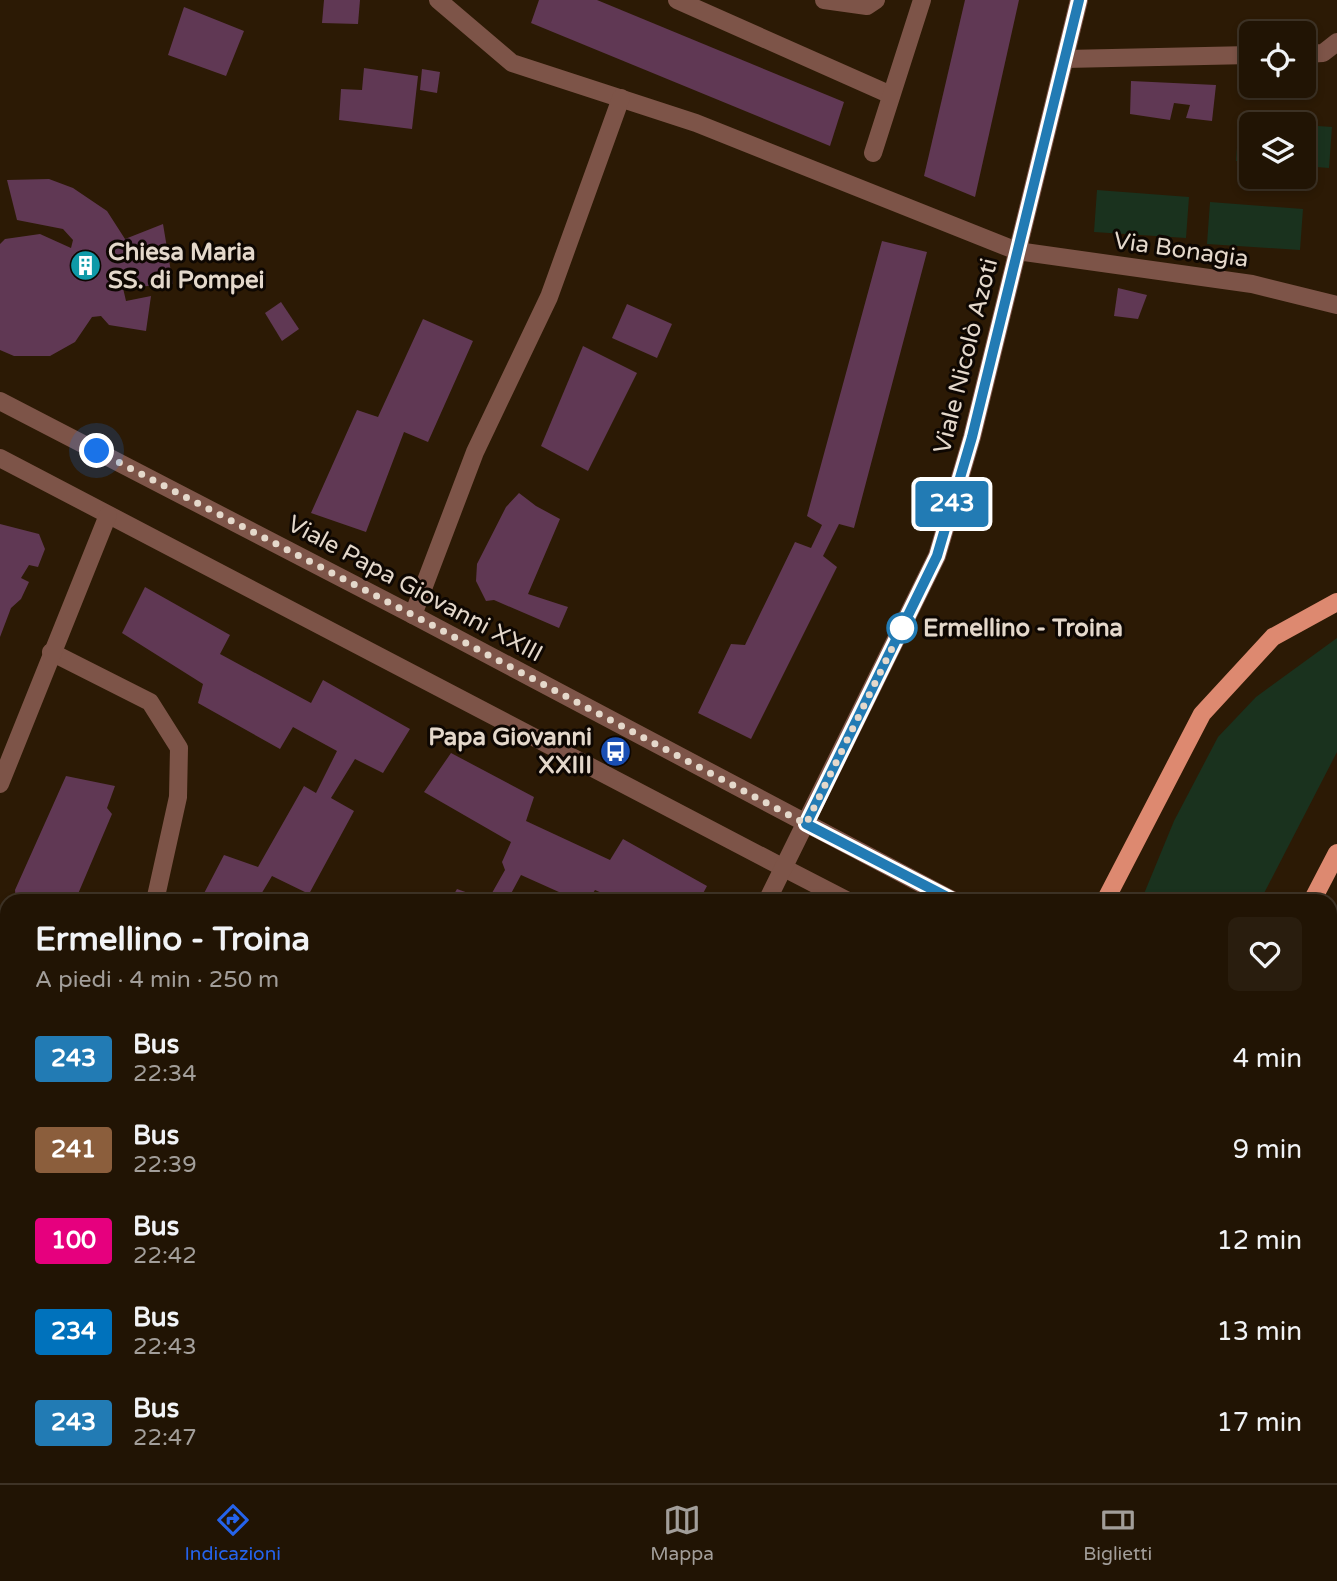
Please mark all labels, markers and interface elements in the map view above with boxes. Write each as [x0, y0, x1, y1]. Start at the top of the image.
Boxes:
map controls [1239, 21, 1316, 189]
button: locate [1239, 21, 1316, 98]
button: layers [1239, 112, 1316, 189]
street label: Via Bonagia [1112, 226, 1250, 274]
place label: Chiesa Maria SS. di Pompei [108, 238, 265, 295]
building icon: Chiesa Maria SS. di Pompei [68, 249, 102, 283]
street label: Viale Nicolò Azoti [928, 255, 1004, 457]
your location [79, 433, 114, 468]
line badge: 243 [912, 481, 992, 527]
text: 243 [929, 489, 975, 518]
street label: Viale Papa Giovanni XXIII [282, 509, 548, 669]
marker: Ermellino - Troina [887, 613, 917, 643]
place label: Ermellino - Troina [923, 614, 1123, 643]
place label: Papa Giovanni XXIII [428, 723, 592, 780]
bus stop icon: Papa Giovanni XXIII [598, 734, 632, 768]
button: heart [1228, 917, 1302, 991]
text: Ermellino - Troina [35, 920, 310, 959]
text: A piedi · 4 min · 250 m [35, 966, 279, 994]
text: Bus [133, 1029, 179, 1060]
text: 4 min [1233, 1043, 1302, 1074]
text: 243 [51, 1044, 96, 1073]
text: 22:34 [133, 1060, 197, 1088]
text: Bus [133, 1120, 179, 1151]
text: 9 min [1233, 1134, 1302, 1165]
text: 241 [51, 1135, 96, 1164]
text: 22:39 [133, 1151, 197, 1179]
text: Bus [133, 1211, 179, 1242]
text: 12 min [1216, 1225, 1302, 1256]
text: 100 [51, 1226, 96, 1255]
text: 22:42 [133, 1242, 197, 1270]
text: Bus [133, 1302, 179, 1333]
text: 13 min [1216, 1316, 1302, 1347]
text: 234 [51, 1317, 96, 1346]
text: 22:43 [133, 1333, 197, 1361]
text: Bus [133, 1393, 179, 1424]
text: 17 min [1216, 1407, 1302, 1438]
text: 243 [51, 1408, 96, 1437]
text: 22:47 [133, 1424, 197, 1452]
tab: Indicazioni [185, 1501, 281, 1565]
tab: Mappa [650, 1501, 714, 1565]
tab: Biglietti [1083, 1501, 1152, 1565]

